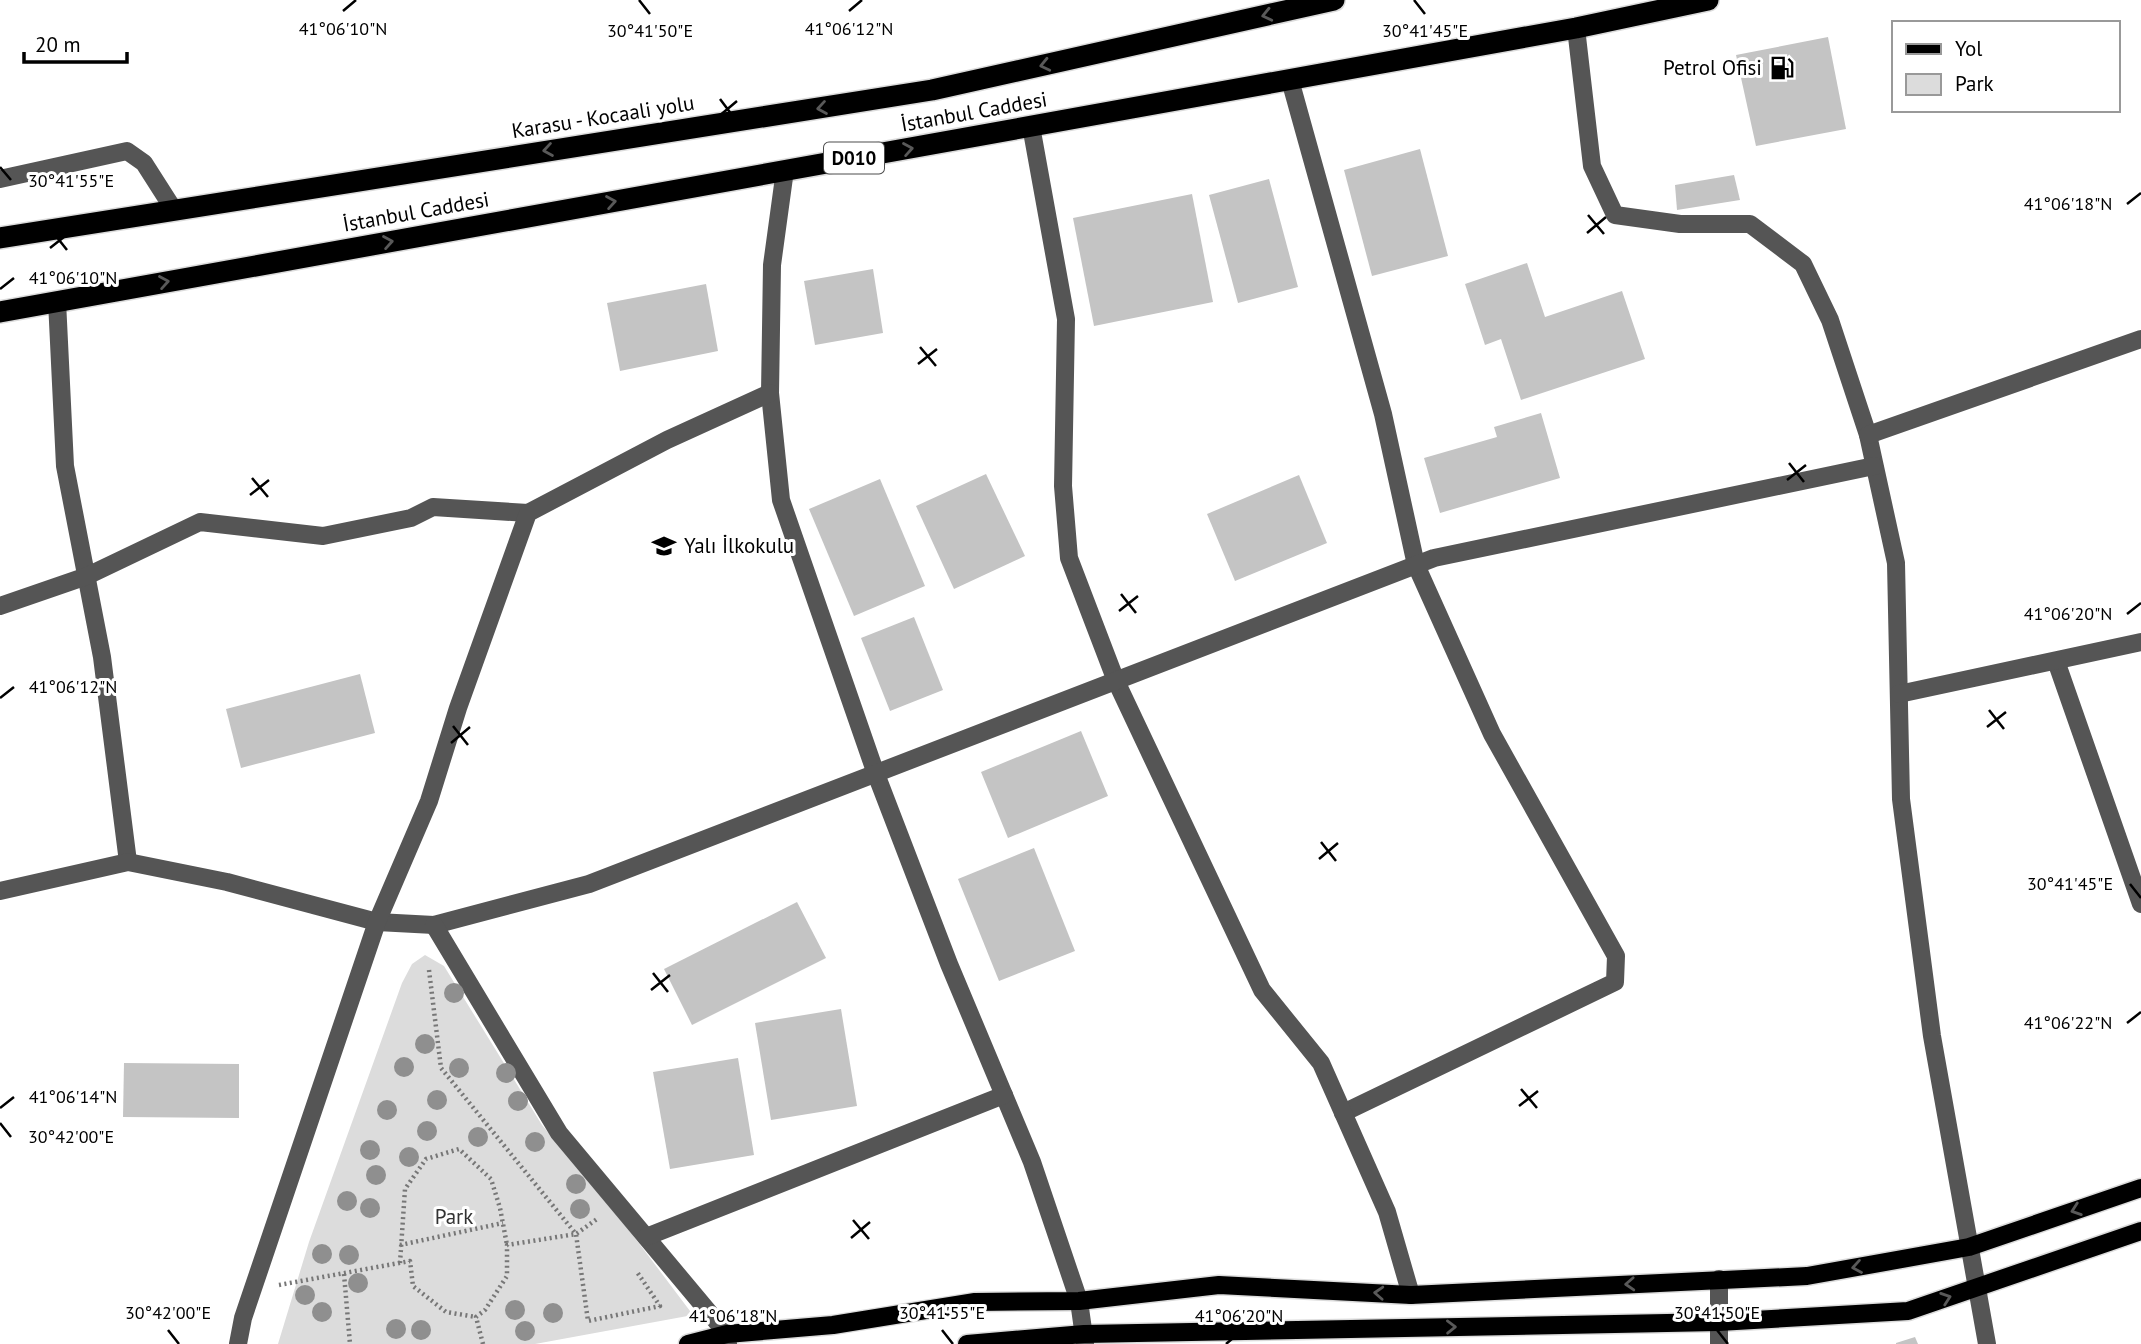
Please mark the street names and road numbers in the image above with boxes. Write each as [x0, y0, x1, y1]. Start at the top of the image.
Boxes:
street label: İstanbul Caddesi [899, 85, 1049, 138]
street label: Karasu - Kocaali yolu [510, 89, 696, 144]
road number: D010 [824, 142, 884, 174]
street label: İstanbul Caddesi [341, 185, 491, 238]

